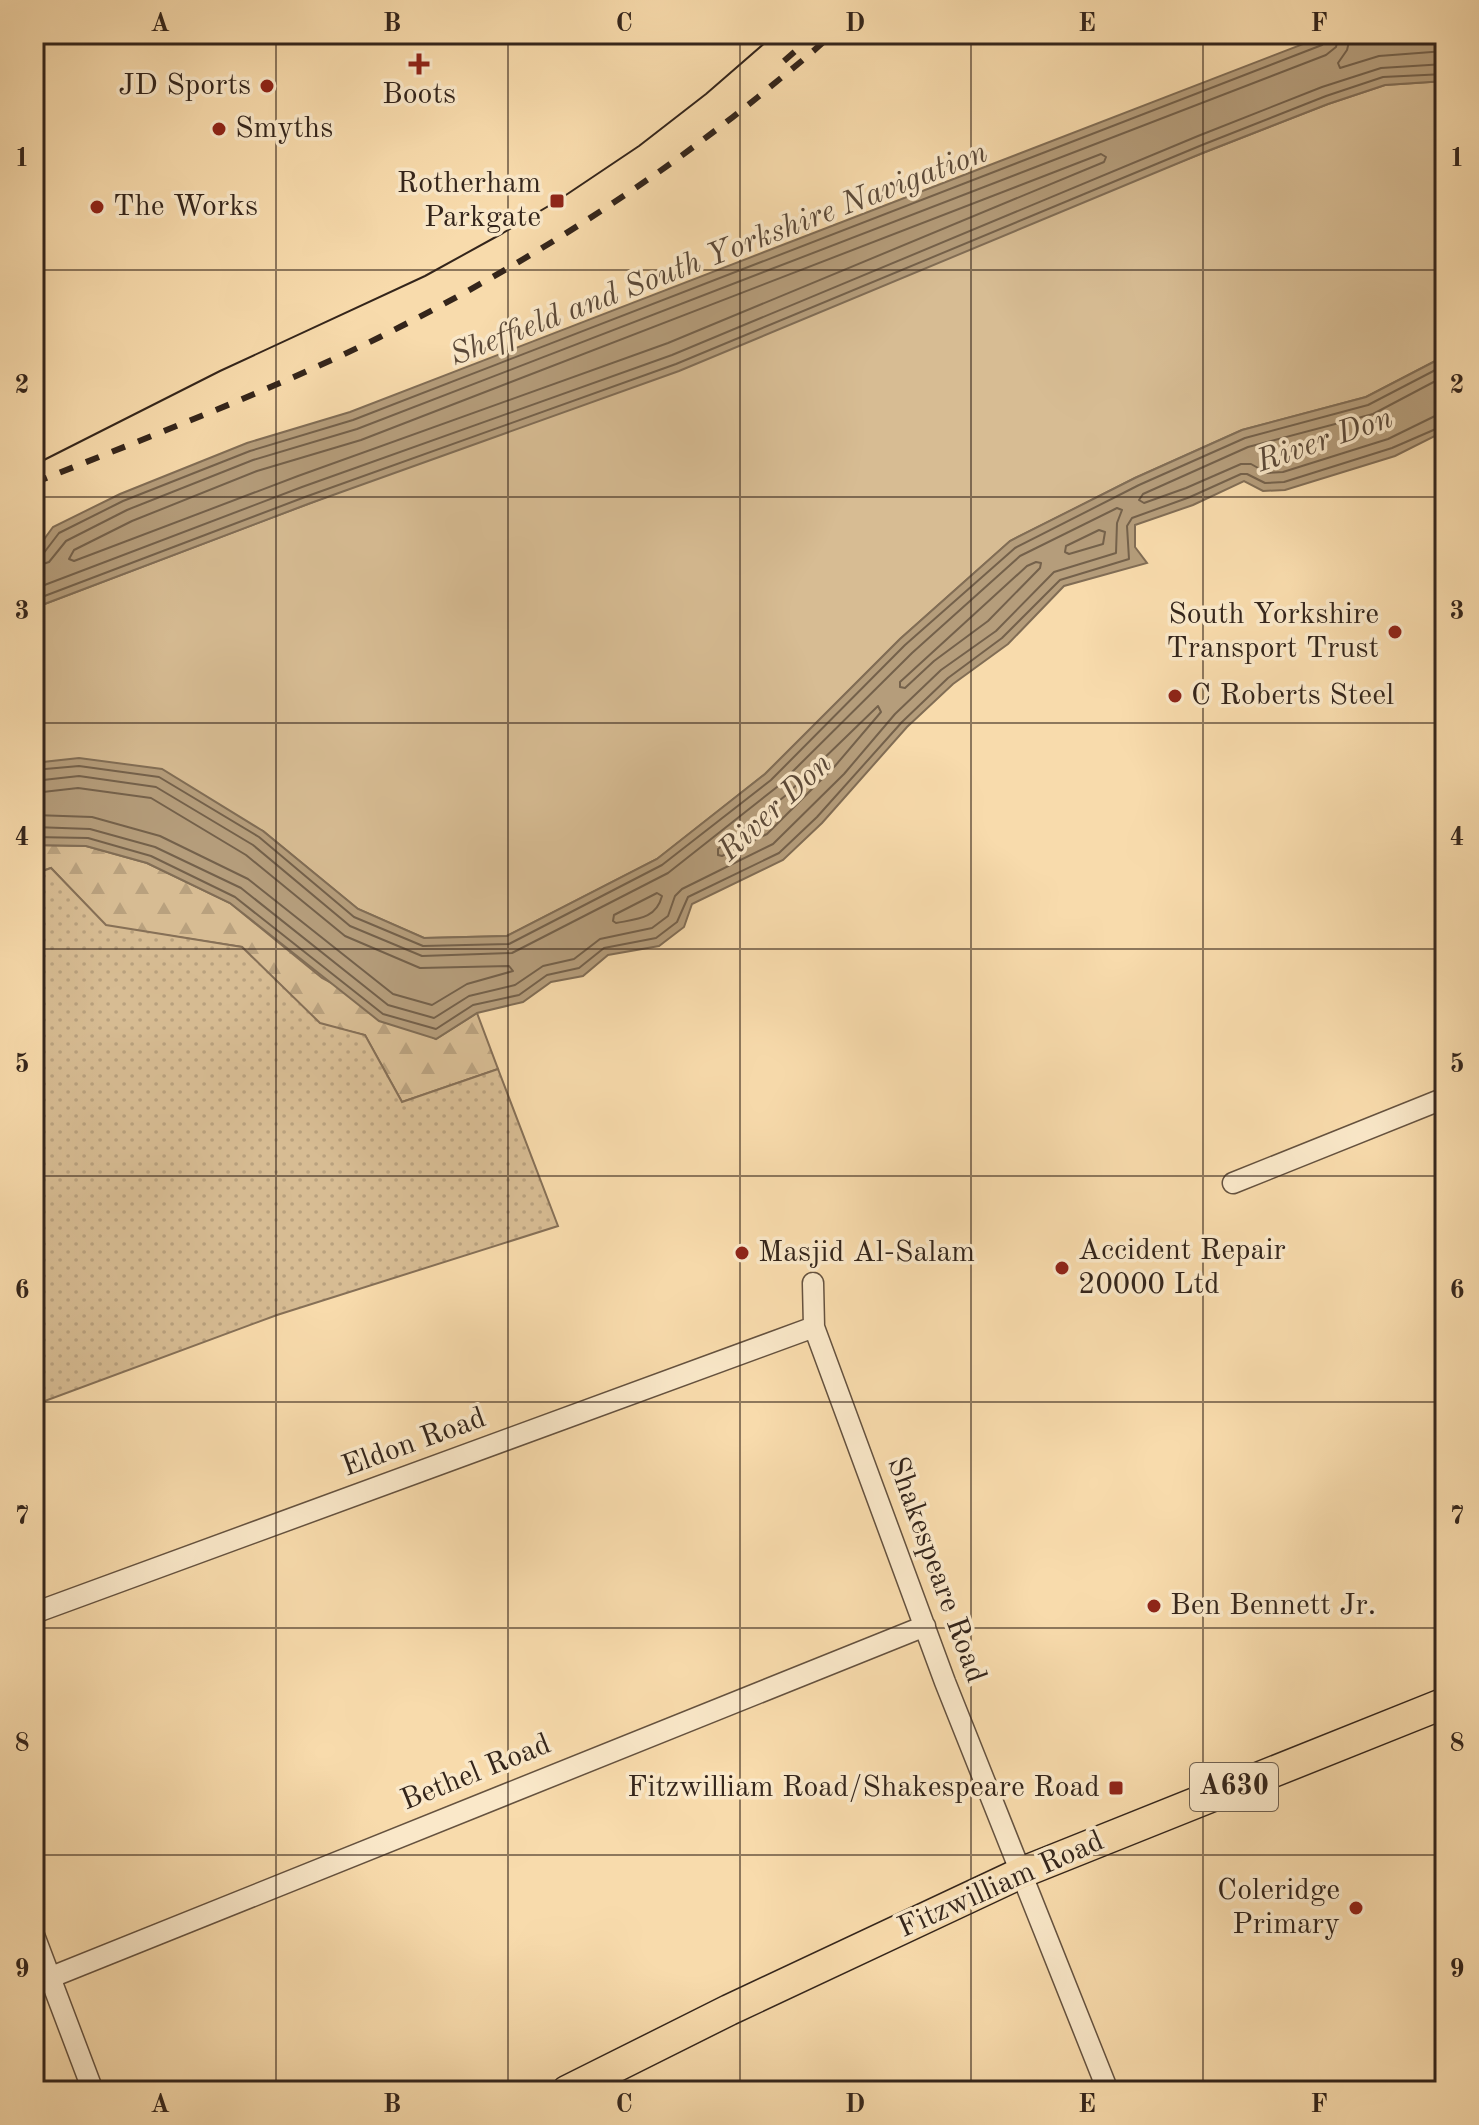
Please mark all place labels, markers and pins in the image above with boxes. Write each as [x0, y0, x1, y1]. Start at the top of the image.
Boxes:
marker: Boots [410, 55, 428, 73]
place label: JD Sports [118, 71, 251, 101]
marker: JD Sports [258, 77, 276, 95]
place label: Boots [382, 80, 456, 110]
place label: Smyths [235, 114, 333, 144]
marker: Smyths [210, 120, 228, 138]
place label: Rotherham Parkgate [397, 169, 541, 233]
place label: The Works [113, 192, 258, 222]
marker: Rotherham Parkgate [548, 192, 566, 210]
marker: The Works [88, 198, 106, 216]
place label: South Yorkshire Transport Trust [1166, 600, 1379, 664]
marker: South Yorkshire Transport Trust [1386, 623, 1404, 641]
place label: C Roberts Steel [1191, 681, 1394, 711]
marker: C Roberts Steel [1166, 687, 1184, 705]
place label: Accident Repair 20000 Ltd [1078, 1236, 1286, 1300]
place label: Masjid Al-Salam [758, 1238, 975, 1268]
marker: Masjid Al-Salam [733, 1244, 751, 1262]
marker: Accident Repair 20000 Ltd [1053, 1259, 1071, 1277]
place label: Ben Bennett Jr. [1170, 1591, 1376, 1621]
marker: Ben Bennett Jr. [1145, 1597, 1163, 1615]
place label: Fitzwilliam Road/Shakespeare Road [627, 1773, 1100, 1803]
marker: Fitzwilliam Road/Shakespeare Road [1107, 1779, 1125, 1797]
place label: Coleridge Primary [1217, 1876, 1340, 1940]
marker: Coleridge Primary [1347, 1899, 1365, 1917]

